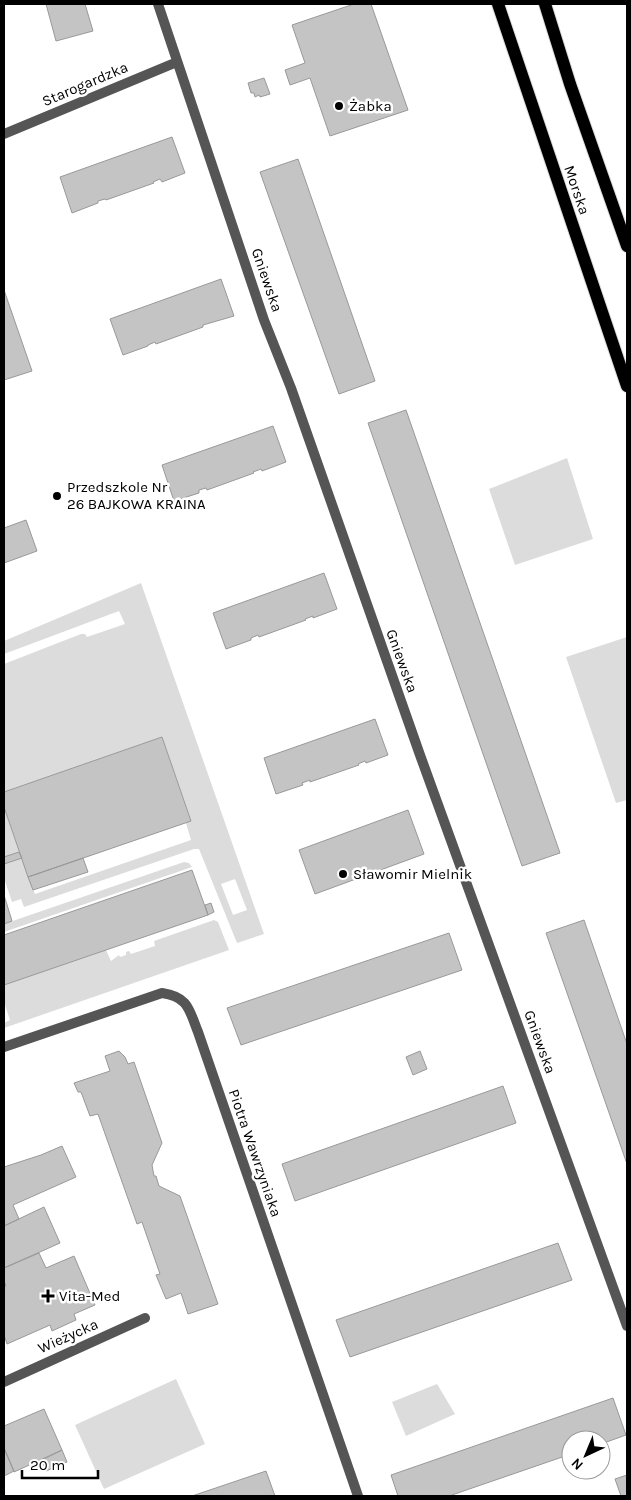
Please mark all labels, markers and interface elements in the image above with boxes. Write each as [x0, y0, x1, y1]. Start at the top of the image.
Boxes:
street label: Starogardzka [39, 58, 131, 110]
place label: Żabka [349, 97, 392, 115]
marker: Żabka [333, 100, 345, 112]
street label: Morska [560, 163, 594, 217]
street label: Gniewska [248, 246, 286, 314]
place label: Przedszkole Nr 26 BAJKOWA KRAINA [67, 478, 206, 513]
marker: Przedszkole Nr 26 BAJKOWA KRAINA [51, 490, 63, 502]
street label: Gniewska [382, 627, 422, 695]
place label: Sławomir Mielnik [353, 865, 472, 883]
marker: Sławomir Mielnik [337, 868, 349, 880]
street label: Gniewska [520, 1008, 560, 1076]
street label: Piotra Wawrzyniaka [225, 1087, 285, 1219]
place label: Vita-Med [59, 1287, 120, 1305]
marker: Vita-Med [41, 1289, 55, 1303]
street label: Wieżycka [35, 1315, 101, 1357]
north arrow [561, 1430, 611, 1480]
scale bar [22, 1448, 99, 1480]
text: N [568, 1454, 587, 1474]
text: 20 m [30, 1456, 65, 1474]

